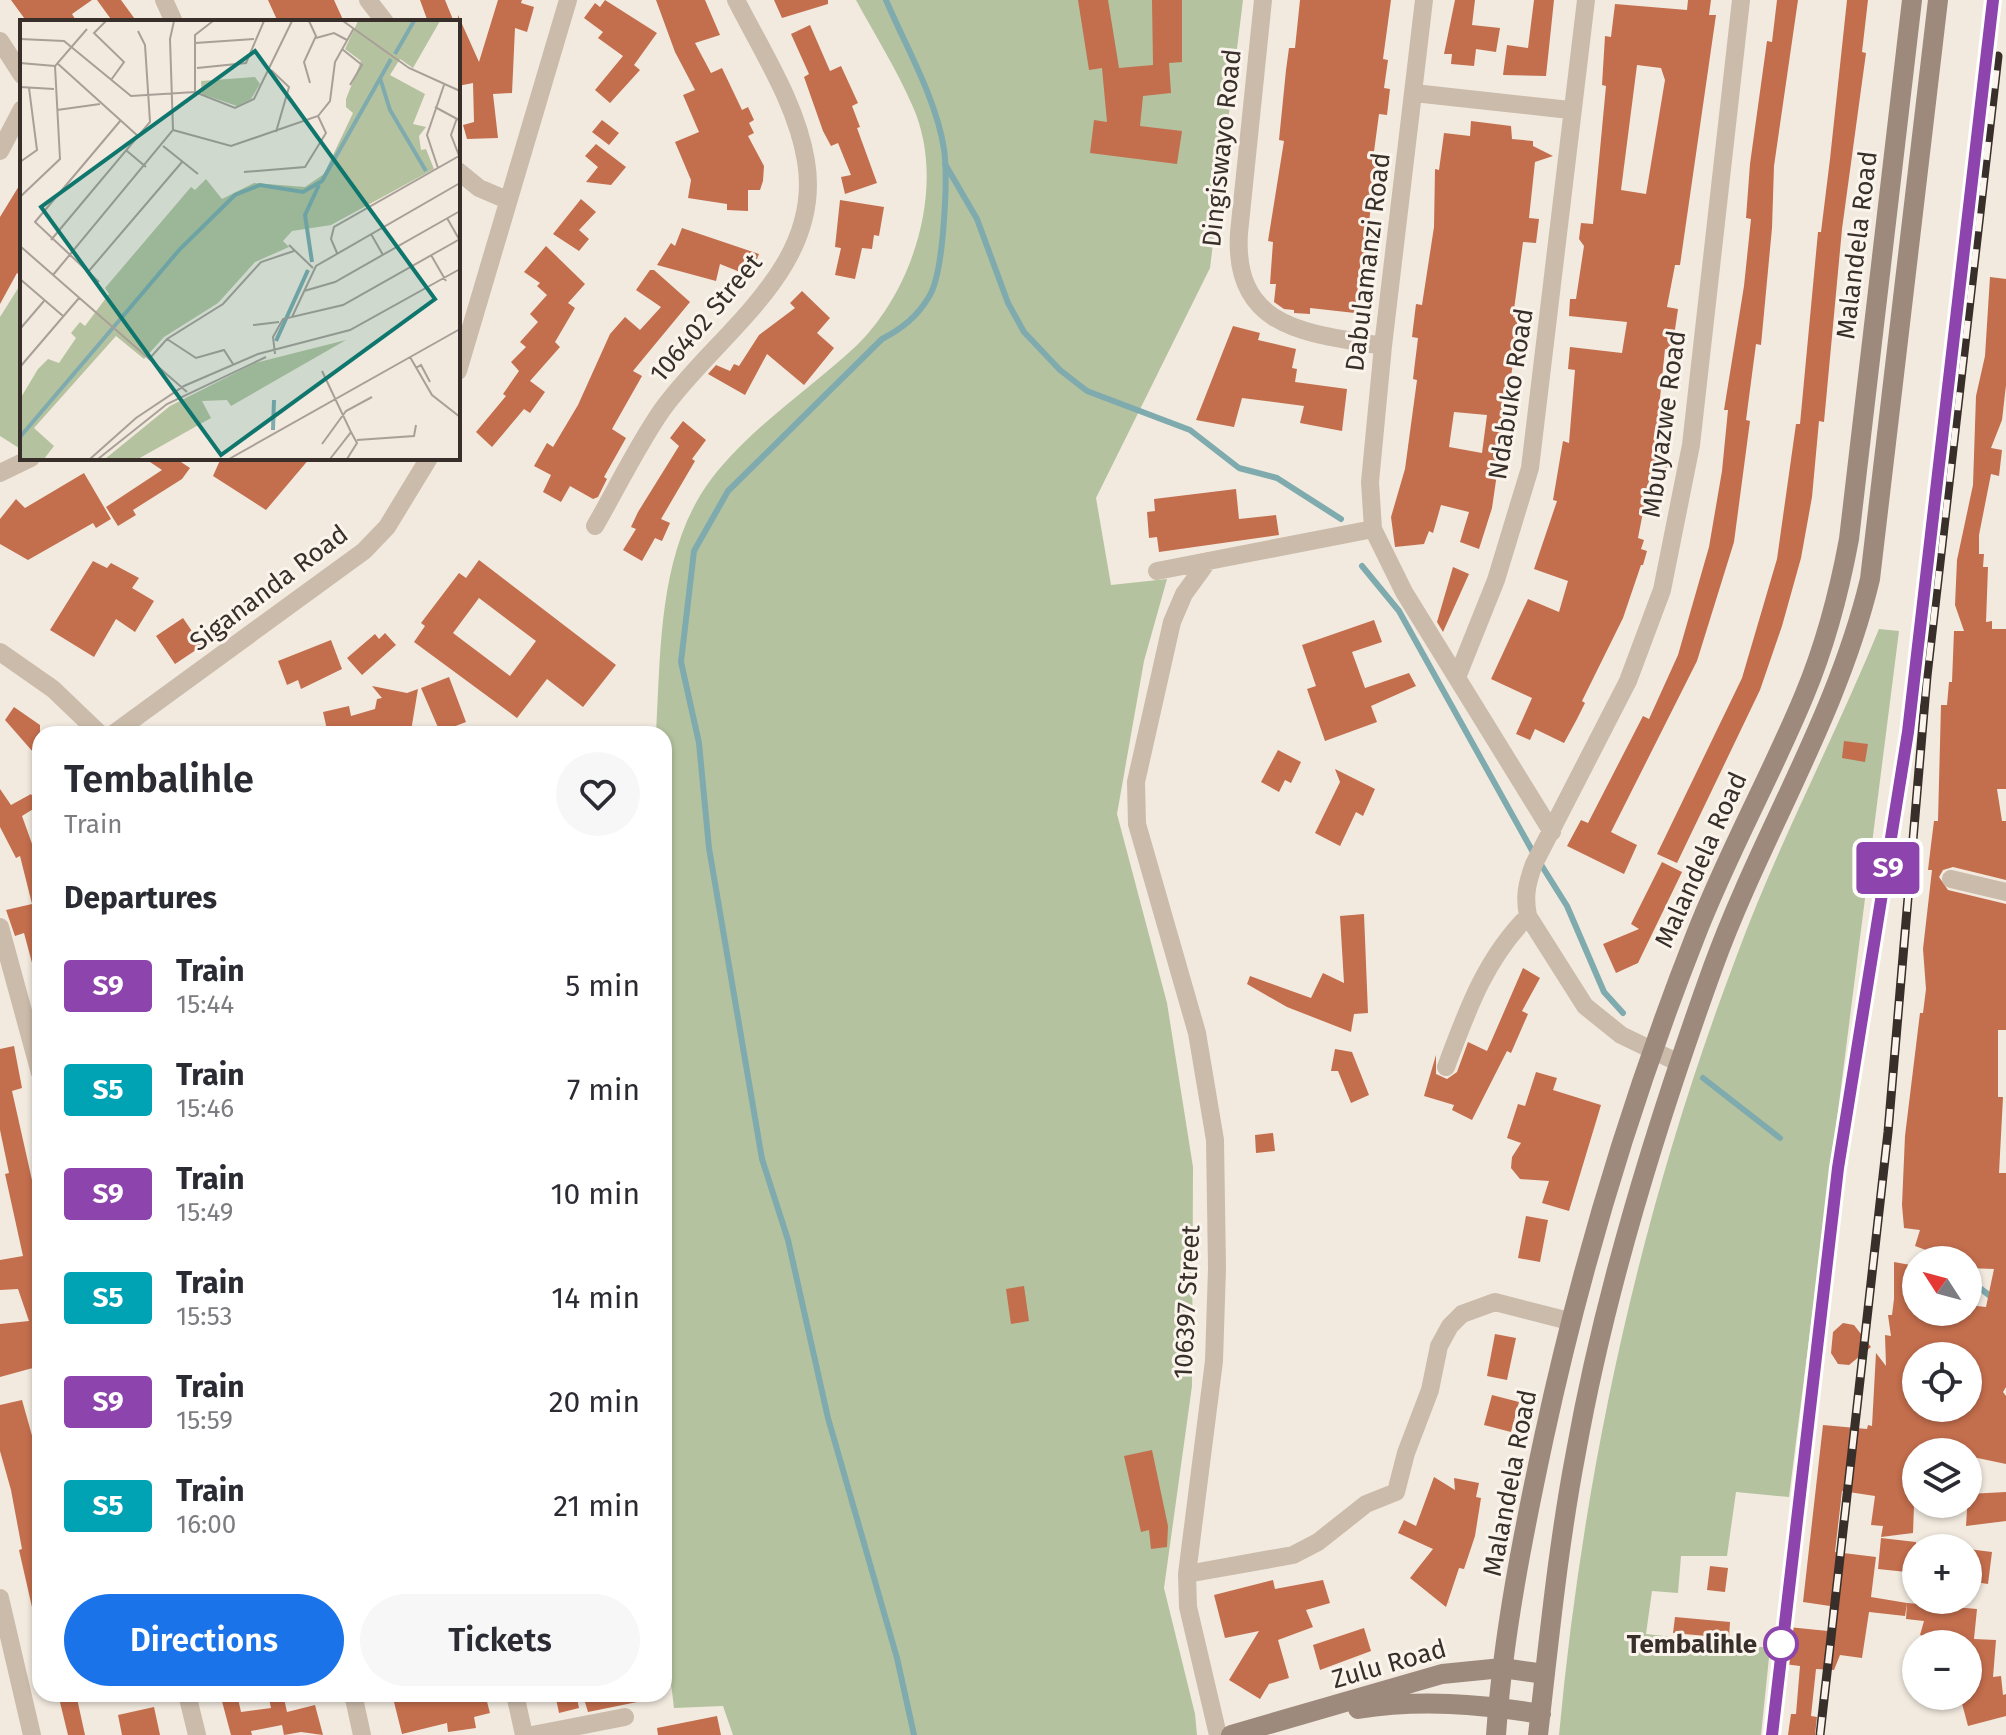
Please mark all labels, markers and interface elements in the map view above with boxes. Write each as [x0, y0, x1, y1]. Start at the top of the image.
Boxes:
inset map [20, 20, 460, 460]
street label: Dingiswayo Road [1196, 47, 1248, 249]
street label: Malandela Road [1830, 149, 1884, 341]
street label: Dabulamanzi Road [1339, 151, 1397, 373]
street label: 106402 Street [643, 247, 769, 388]
street label: Ndabuko Road [1482, 306, 1540, 482]
street label: Mbuyazwe Road [1636, 329, 1692, 519]
street label: Sigananda Road [184, 519, 354, 657]
button: heart [556, 752, 640, 836]
text: Tembalihle [64, 756, 254, 802]
street label: Malandela Road [1648, 767, 1754, 953]
text: Train [64, 809, 123, 840]
line badge: S9 [1852, 842, 1924, 894]
text: S9 [1872, 851, 1904, 884]
text: Departures [64, 880, 217, 916]
text: Train [176, 953, 245, 989]
text: 5 min [565, 968, 640, 1004]
text: S9 [92, 969, 124, 1002]
text: 15:44 [176, 989, 234, 1020]
text: Train [176, 1057, 245, 1093]
text: 7 min [567, 1072, 640, 1108]
text: S5 [92, 1073, 124, 1106]
text: 15:46 [176, 1093, 234, 1124]
text: Train [176, 1161, 245, 1197]
text: 10 min [551, 1176, 640, 1212]
text: S9 [92, 1177, 124, 1210]
text: 15:49 [176, 1197, 233, 1228]
street label: 106397 Street [1167, 1224, 1207, 1380]
north arrow [1902, 1246, 1982, 1326]
map controls [1902, 1246, 1982, 1710]
text: Train [176, 1265, 245, 1301]
text: 14 min [551, 1280, 640, 1316]
text: S5 [92, 1281, 124, 1314]
text: 15:53 [176, 1301, 232, 1332]
button: locate [1902, 1342, 1982, 1422]
text: Train [176, 1369, 245, 1405]
text: 20 min [549, 1384, 640, 1420]
text: S9 [92, 1385, 124, 1418]
street label: Malandela Road [1477, 1387, 1543, 1579]
text: 15:59 [176, 1405, 233, 1436]
button: layers [1902, 1438, 1982, 1518]
text: Train [176, 1473, 245, 1509]
text: 21 min [553, 1488, 640, 1524]
text: S5 [92, 1489, 124, 1522]
text: 16:00 [176, 1509, 236, 1540]
button: + [1902, 1534, 1982, 1614]
button: Directions [64, 1594, 344, 1686]
button: Tickets [360, 1594, 640, 1686]
marker: Tembalihle [1764, 1627, 1798, 1661]
place label: Tembalihle [1627, 1629, 1757, 1660]
button: − [1902, 1630, 1982, 1710]
street label: Zulu Road [1328, 1633, 1450, 1695]

